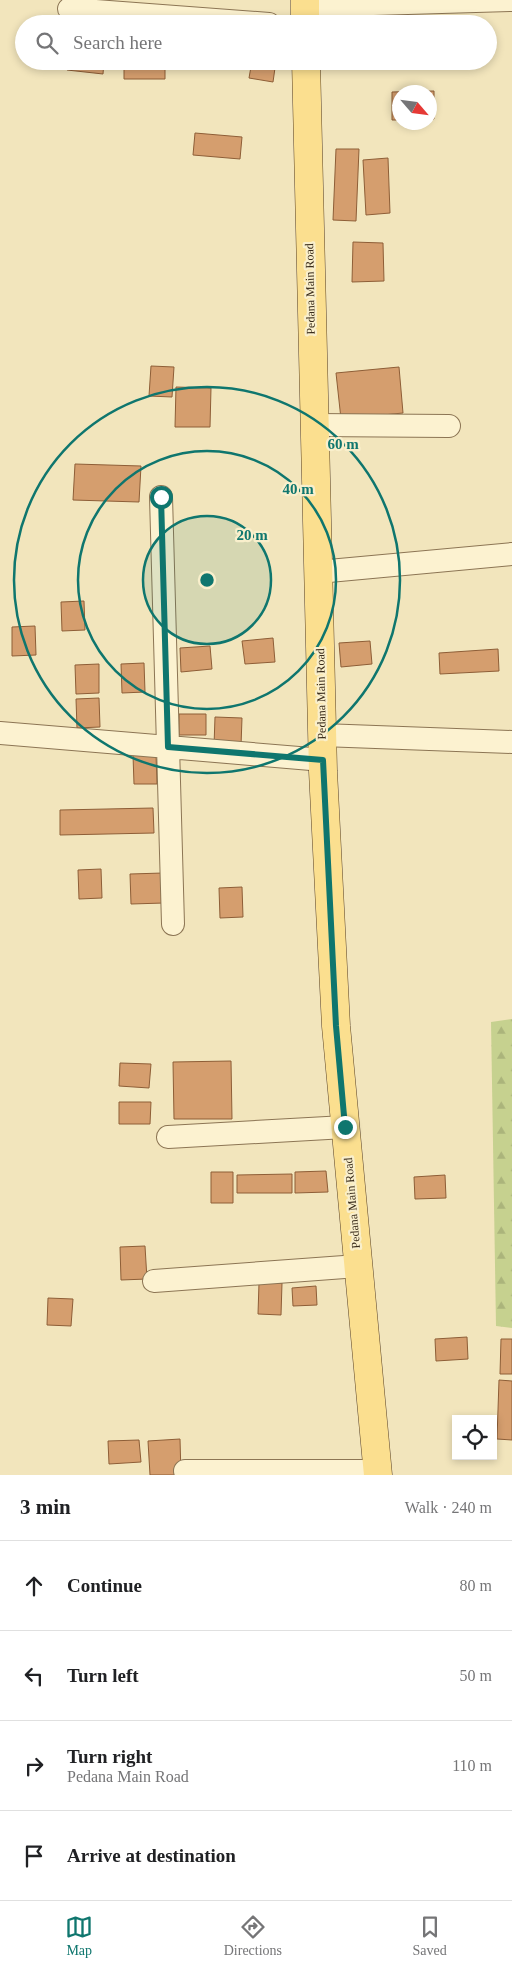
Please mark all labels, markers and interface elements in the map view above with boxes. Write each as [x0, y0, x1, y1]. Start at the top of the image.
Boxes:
search box [15, 15, 497, 70]
icon: search [33, 29, 61, 57]
text: Search here [73, 32, 162, 53]
north arrow [392, 85, 437, 130]
street label: Pedana Main Road [302, 243, 318, 335]
text: 60 m [327, 436, 359, 452]
text: 40 m [282, 481, 314, 497]
route start [150, 486, 173, 509]
text: 20 m [236, 527, 268, 543]
centre of rings [198, 571, 216, 589]
street label: Pedana Main Road [313, 648, 329, 740]
route end [334, 1116, 357, 1139]
street label: Pedana Main Road [341, 1157, 363, 1249]
map controls [452, 1415, 497, 1460]
button: locate [452, 1415, 497, 1460]
text: 3 min [20, 1495, 71, 1519]
text: Walk · 240 m [405, 1499, 492, 1516]
icon: ahead [20, 1572, 48, 1600]
text: Continue [67, 1575, 142, 1596]
text: 80 m [460, 1577, 492, 1594]
icon: left [20, 1662, 48, 1690]
text: Turn left [67, 1665, 139, 1686]
text: 50 m [460, 1667, 492, 1684]
text: Turn right [67, 1746, 152, 1767]
icon: right [20, 1752, 48, 1780]
text: 110 m [452, 1757, 492, 1774]
text: Pedana Main Road [67, 1768, 189, 1785]
icon: arrive [20, 1842, 48, 1870]
text: Arrive at destination [67, 1845, 236, 1866]
tab: Map [65, 1913, 93, 1959]
tab: Directions [224, 1913, 282, 1959]
tab: Saved [413, 1913, 447, 1959]

